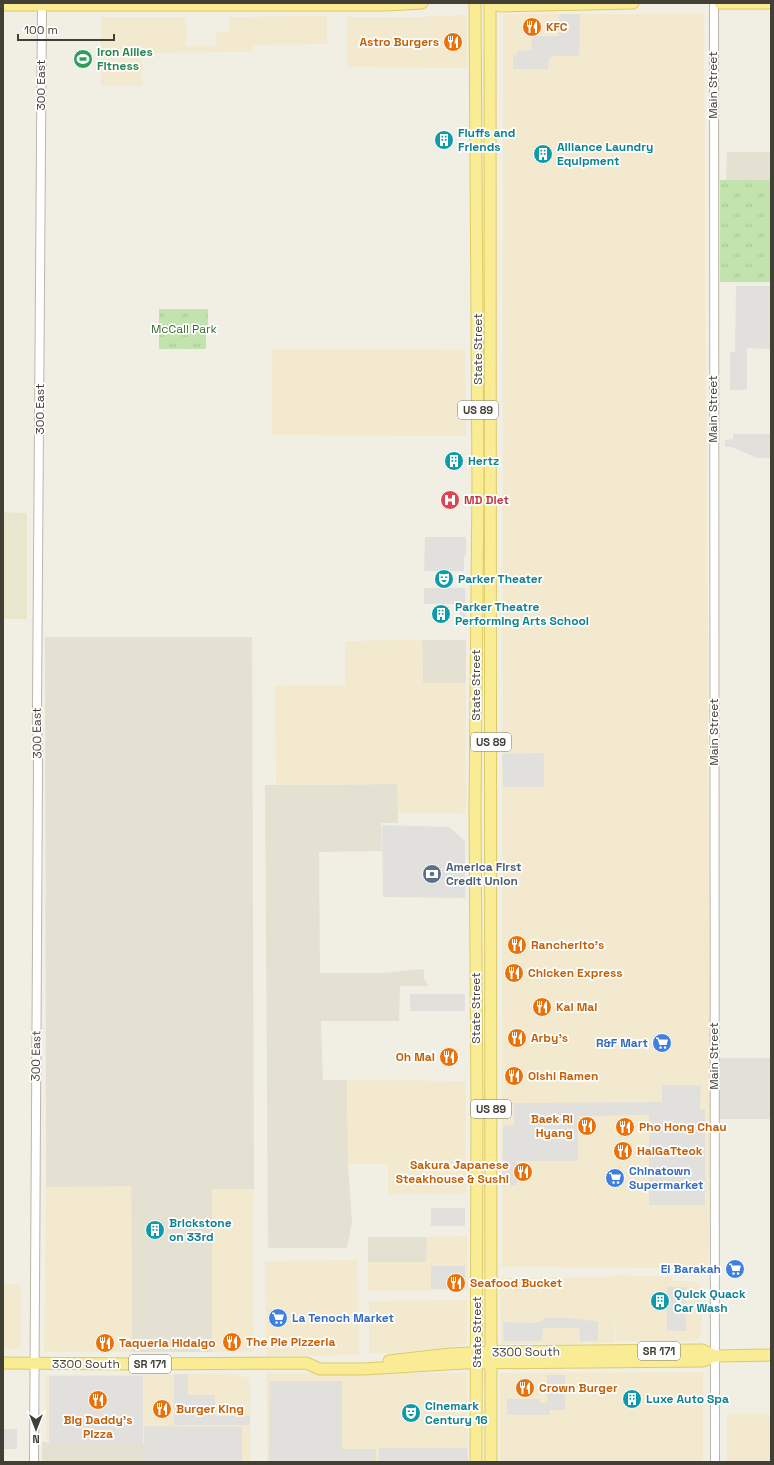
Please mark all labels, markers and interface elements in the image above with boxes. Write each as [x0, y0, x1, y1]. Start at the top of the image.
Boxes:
scale bar [18, 16, 114, 42]
restaurant icon: KFC [521, 16, 543, 38]
place label: KFC [546, 19, 568, 35]
text: 100 m [24, 22, 58, 38]
restaurant icon: Astro Burgers [442, 31, 464, 53]
place label: Astro Burgers [359, 34, 439, 50]
place label: Iron Allies Fitness [97, 44, 153, 74]
sports icon: Iron Allies Fitness [72, 48, 94, 70]
street label: Main Street [705, 51, 721, 119]
street label: 300 East [33, 59, 49, 111]
place label: Fluffs and Friends [458, 125, 515, 155]
building icon: Fluffs and Friends [433, 129, 455, 151]
place label: Alliance Laundry Equipment [557, 139, 653, 169]
building icon: Alliance Laundry Equipment [532, 143, 554, 165]
street label: State Street [470, 313, 486, 385]
park label: McCall Park [151, 321, 218, 337]
street label: Main Street [705, 375, 721, 443]
street label: 300 East [32, 383, 48, 435]
road number: US 89 [458, 401, 498, 419]
building icon: Hertz [443, 450, 465, 472]
place label: Hertz [468, 453, 499, 469]
hospital icon: MD Diet [439, 489, 461, 511]
place label: MD Diet [464, 492, 509, 508]
theatre icon: Parker Theater [433, 568, 455, 590]
place label: Parker Theater [458, 571, 543, 587]
place label: Parker Theatre Performing Arts School [455, 599, 589, 629]
building icon: Parker Theatre Performing Arts School [430, 603, 452, 625]
street label: State Street [468, 649, 484, 721]
street label: Main Street [706, 698, 722, 766]
street label: 300 East [29, 707, 45, 759]
road number: US 89 [471, 733, 511, 751]
place label: America First Credit Union [446, 859, 522, 889]
bank icon: America First Credit Union [421, 863, 443, 885]
restaurant icon: Rancherito's [506, 934, 528, 956]
place label: Rancherito's [531, 937, 604, 953]
restaurant icon: Chicken Express [503, 962, 525, 984]
place label: Chicken Express [528, 965, 623, 981]
street label: State Street [468, 972, 484, 1044]
restaurant icon: Kai Mai [531, 996, 553, 1018]
place label: Kai Mai [556, 999, 597, 1015]
street label: Main Street [706, 1022, 722, 1090]
restaurant icon: Arby's [506, 1027, 528, 1049]
street label: 300 East [28, 1030, 44, 1082]
place label: Arby's [531, 1030, 568, 1046]
supermarket icon: R&F Mart [651, 1032, 673, 1054]
place label: R&F Mart [596, 1035, 648, 1051]
restaurant icon: Oh Mai [438, 1046, 460, 1068]
place label: Oh Mai [396, 1049, 435, 1065]
restaurant icon: Oishi Ramen [503, 1065, 525, 1087]
place label: Oishi Ramen [528, 1068, 598, 1084]
road number: US 89 [471, 1100, 511, 1118]
place label: Baek Ri Hyang [531, 1111, 573, 1141]
restaurant icon: Baek Ri Hyang [576, 1115, 598, 1137]
restaurant icon: Pho Hong Chau [614, 1116, 636, 1138]
place label: Pho Hong Chau [639, 1119, 727, 1135]
restaurant icon: HalGaTteok [612, 1140, 634, 1162]
place label: HalGaTteok [637, 1143, 703, 1159]
place label: Sakura Japanese Steakhouse & Sushi [396, 1157, 509, 1187]
restaurant icon: Sakura Japanese Steakhouse & Sushi [512, 1161, 534, 1183]
place label: Chinatown Supermarket [629, 1163, 704, 1193]
supermarket icon: Chinatown Supermarket [604, 1167, 626, 1189]
place label: Brickstone on 33rd [169, 1215, 232, 1245]
building icon: Brickstone on 33rd [144, 1219, 166, 1241]
supermarket icon: El Barakah [724, 1258, 746, 1280]
place label: El Barakah [661, 1261, 721, 1277]
restaurant icon: Seafood Bucket [445, 1272, 467, 1294]
place label: Seafood Bucket [470, 1275, 562, 1291]
place label: Quick Quack Car Wash [674, 1286, 746, 1316]
building icon: Quick Quack Car Wash [649, 1290, 671, 1312]
street label: State Street [469, 1296, 485, 1368]
supermarket icon: La Tenoch Market [267, 1307, 289, 1329]
place label: La Tenoch Market [292, 1310, 394, 1326]
restaurant icon: The Pie Pizzeria [221, 1331, 243, 1353]
restaurant icon: Taqueria Hidalgo [94, 1332, 116, 1354]
place label: The Pie Pizzeria [246, 1334, 335, 1350]
place label: Taqueria Hidalgo [119, 1335, 216, 1351]
road number: SR 171 [638, 1342, 680, 1360]
street label: 3300 South [492, 1343, 560, 1361]
road number: SR 171 [129, 1355, 171, 1373]
street label: 3300 South [52, 1356, 120, 1372]
restaurant icon: Crown Burger [514, 1377, 536, 1399]
place label: Crown Burger [539, 1380, 618, 1396]
building icon: Luxe Auto Spa [621, 1388, 643, 1410]
restaurant icon: Big Daddy's Pizza [87, 1389, 109, 1411]
place label: Luxe Auto Spa [646, 1391, 729, 1407]
restaurant icon: Burger King [151, 1398, 173, 1420]
place label: Cinemark Century 16 [425, 1398, 488, 1428]
place label: Burger King [176, 1401, 244, 1417]
theatre icon: Cinemark Century 16 [400, 1402, 422, 1424]
north arrow [16, 1409, 56, 1449]
place label: Big Daddy's Pizza [63, 1412, 133, 1442]
text: N [32, 1432, 40, 1446]

